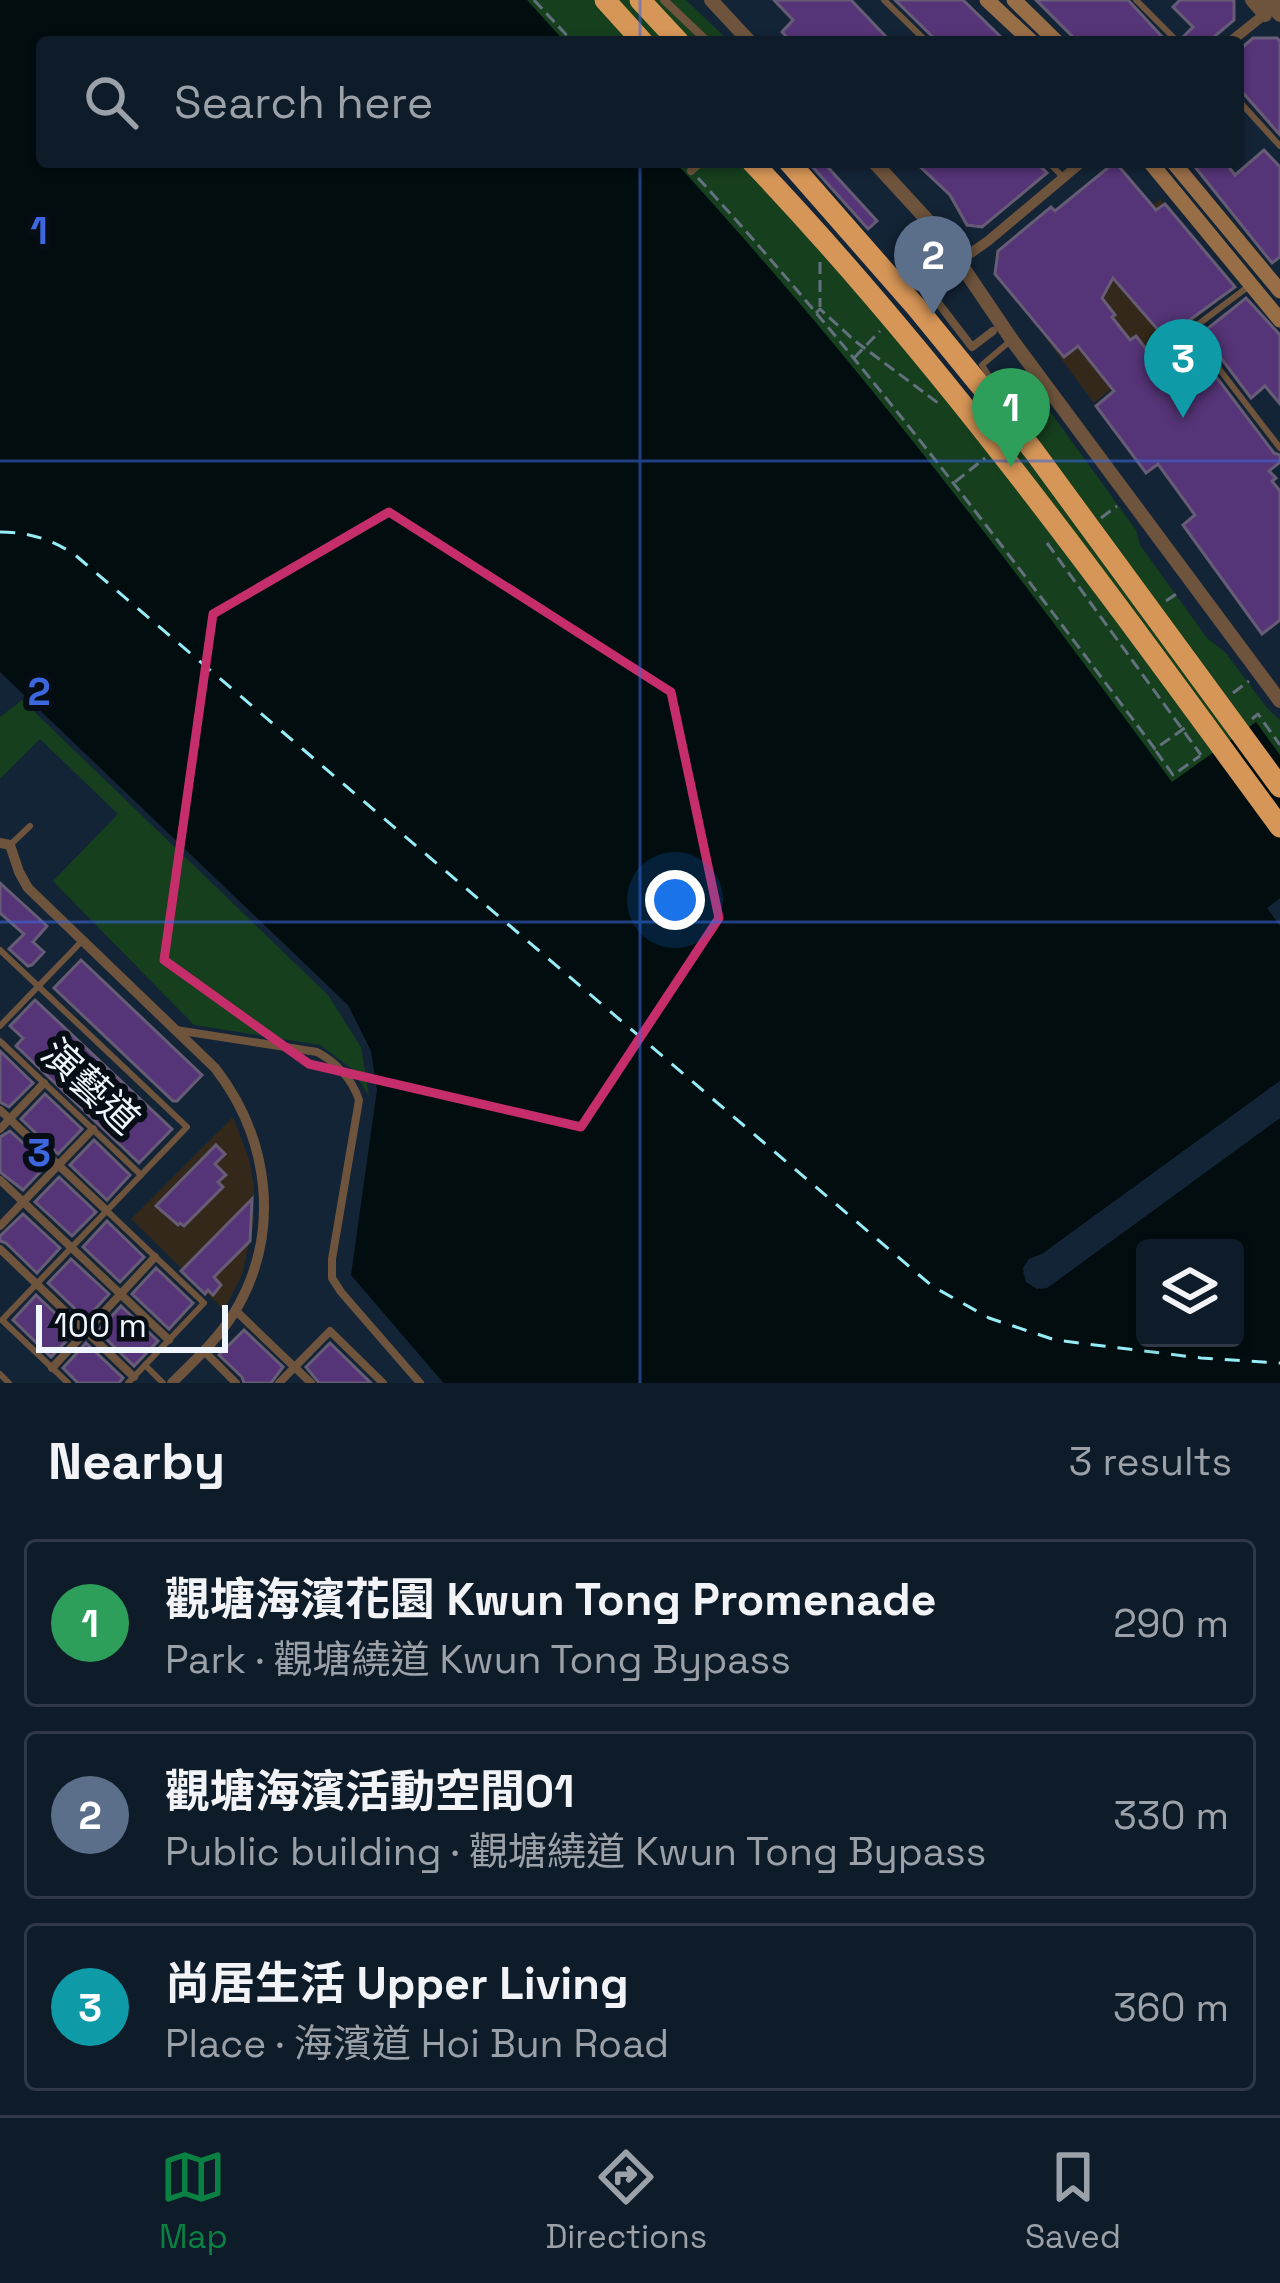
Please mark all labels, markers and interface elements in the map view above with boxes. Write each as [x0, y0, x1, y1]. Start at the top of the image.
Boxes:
search box [36, 36, 1244, 168]
icon: search [78, 69, 144, 135]
text: Search here [174, 74, 433, 131]
text: 1 [30, 206, 48, 255]
pin: 2 [894, 216, 972, 315]
pin: 3 [1144, 319, 1222, 418]
pin: 1 [972, 368, 1050, 467]
text: 2 [27, 667, 51, 716]
your location [645, 870, 705, 930]
street label: 演藝道 [31, 1029, 150, 1144]
text: 3 [27, 1128, 51, 1177]
map controls [1136, 1239, 1244, 1347]
button: layers [1136, 1239, 1244, 1347]
scale bar [36, 1299, 228, 1352]
text: 100 m [54, 1305, 147, 1347]
text: Nearby [48, 1429, 225, 1494]
text: 3 results [1069, 1437, 1232, 1486]
text: 觀塘海濱花園 Kwun Tong Promenade [165, 1571, 937, 1628]
text: 1 [81, 1599, 99, 1648]
text: 290 m [1113, 1599, 1229, 1648]
text: Park · 觀塘繞道 Kwun Tong Bypass [165, 1635, 791, 1684]
text: 觀塘海濱活動空間01 [165, 1763, 575, 1820]
text: 2 [78, 1791, 102, 1840]
text: 330 m [1113, 1791, 1229, 1840]
text: Public building · 觀塘繞道 Kwun Tong Bypass [165, 1827, 986, 1876]
text: 尚居生活 Upper Living [165, 1955, 629, 2012]
text: 3 [78, 1983, 102, 2032]
text: 360 m [1113, 1983, 1229, 2032]
text: Place · 海濱道 Hoi Bun Road [165, 2019, 669, 2068]
tab: Map [159, 2144, 228, 2258]
tab: Directions [545, 2144, 707, 2258]
tab: Saved [1025, 2144, 1121, 2258]

